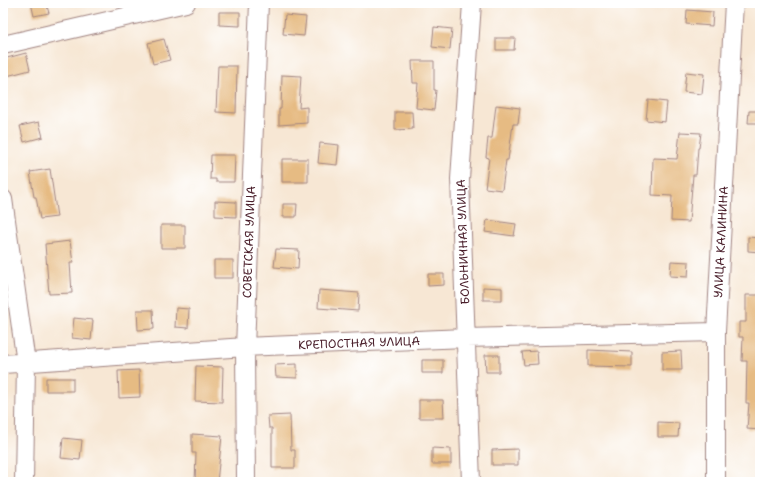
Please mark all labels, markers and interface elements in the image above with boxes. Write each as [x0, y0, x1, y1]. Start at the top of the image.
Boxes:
street label: БОЛЬНИЧНАЯ УЛИЦА [453, 179, 473, 305]
street label: СОВЕТСКАЯ УЛИЦА [239, 185, 259, 298]
street label: УЛИЦА КАЛИНИНА [710, 185, 732, 298]
street label: КРЕПОСТНАЯ УЛИЦА [298, 333, 421, 353]

